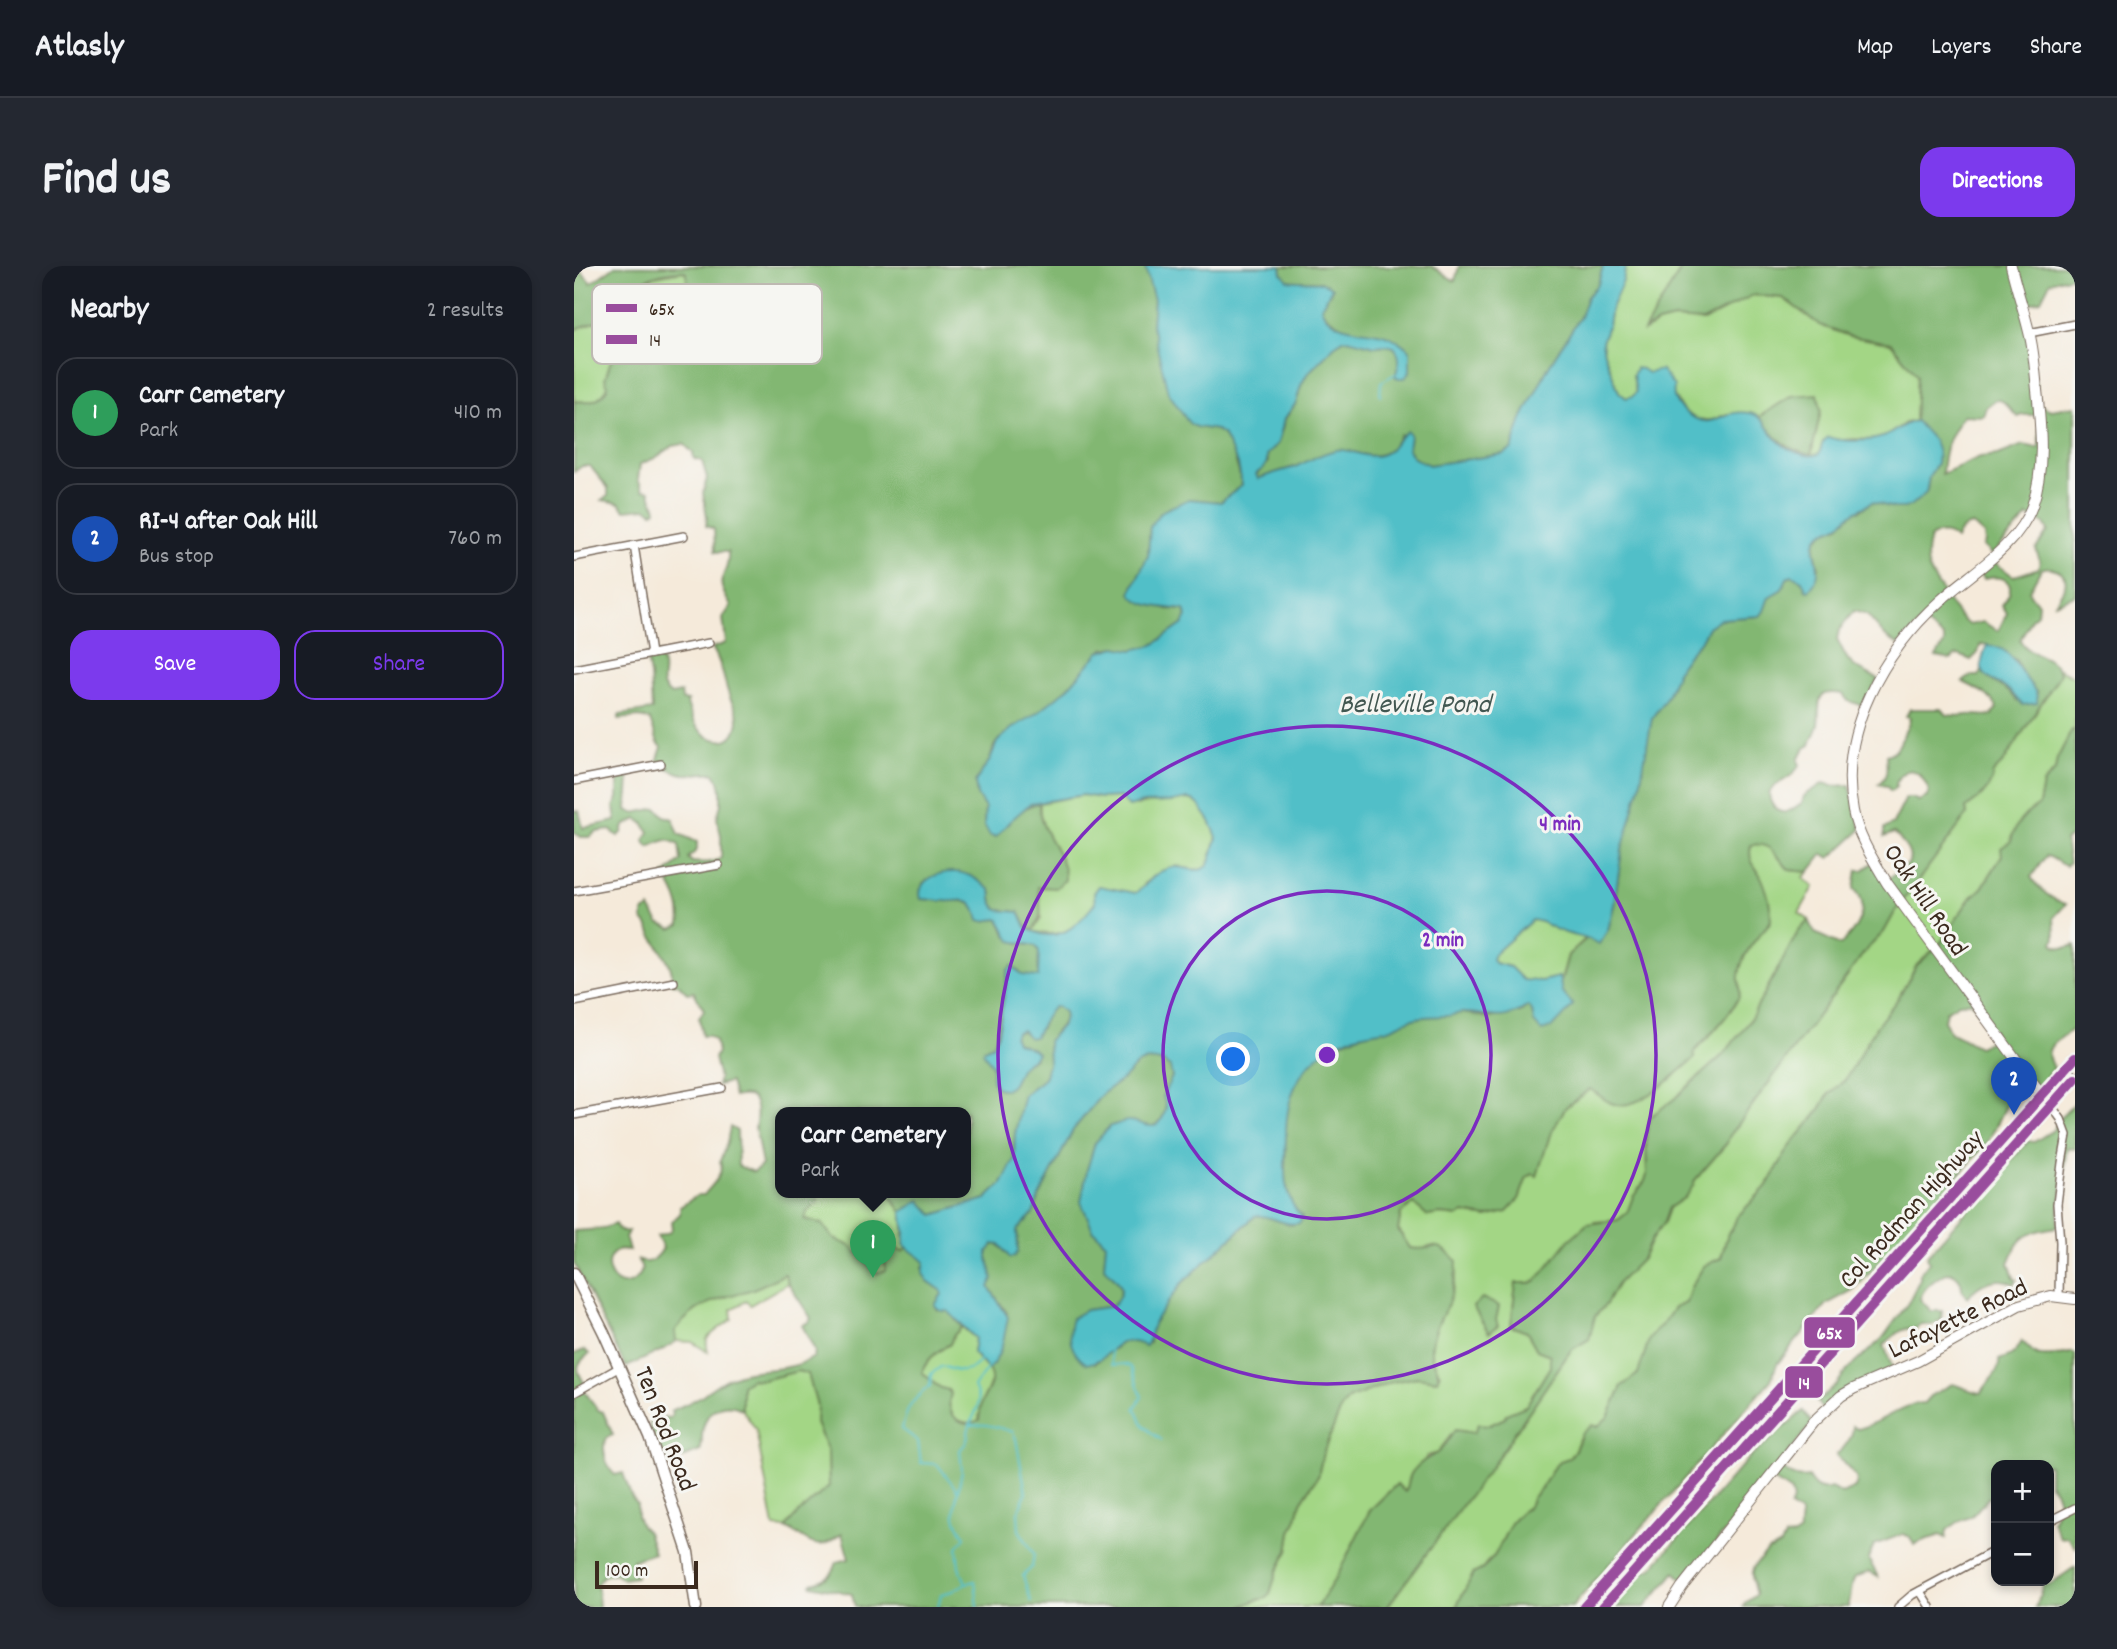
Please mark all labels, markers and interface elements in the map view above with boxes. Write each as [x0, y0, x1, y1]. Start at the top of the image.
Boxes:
text: Atlasly [35, 25, 124, 72]
text: Map [1857, 31, 1893, 65]
text: Layers [1931, 31, 1992, 65]
text: Share [2030, 31, 2082, 65]
text: Find us [42, 147, 171, 217]
button: Directions [1920, 147, 2075, 217]
legend [592, 284, 822, 364]
text: Nearby [70, 290, 148, 333]
text: 2 results [427, 295, 504, 328]
text: 65x [649, 298, 674, 325]
text: 14 [649, 329, 661, 356]
text: Carr Cemetery [139, 378, 284, 415]
text: 1 [92, 397, 98, 430]
text: 410 m [454, 397, 502, 430]
text: Park [139, 415, 178, 448]
text: RI-4 after Oak Hill [139, 504, 318, 541]
text: 2 [90, 523, 100, 556]
text: 760 m [448, 523, 502, 556]
text: Bus stop [139, 541, 214, 574]
button: Save [70, 630, 280, 700]
button: Share [294, 630, 504, 700]
water label: Belleville Pond [1339, 687, 1495, 727]
text: 4 min [1539, 811, 1581, 841]
street label: Oak Hill Road [1873, 837, 1975, 965]
text: 2 min [1422, 927, 1464, 957]
your location [1216, 1042, 1250, 1076]
centre of rings [1315, 1043, 1339, 1067]
pin: 2 [1991, 1057, 2037, 1115]
popup [775, 1107, 971, 1198]
text: Carr Cemetery [800, 1118, 946, 1155]
street label: Col Rodman Highway [1831, 1123, 1994, 1298]
text: Park [800, 1155, 840, 1188]
pin: 1 [850, 1220, 896, 1278]
street label: Lafayette Road [1882, 1270, 2035, 1370]
line badge: 65x [1803, 1316, 1856, 1349]
text: 65x [1816, 1322, 1843, 1349]
street label: Ten Rod Road [623, 1362, 704, 1497]
line badge: 14 [1784, 1365, 1824, 1399]
text: 14 [1798, 1372, 1810, 1399]
map controls [1991, 1460, 2054, 1586]
button: + [1991, 1460, 2054, 1523]
button: − [1991, 1523, 2054, 1586]
scale bar [595, 1558, 698, 1590]
text: 100 m [606, 1559, 648, 1586]

